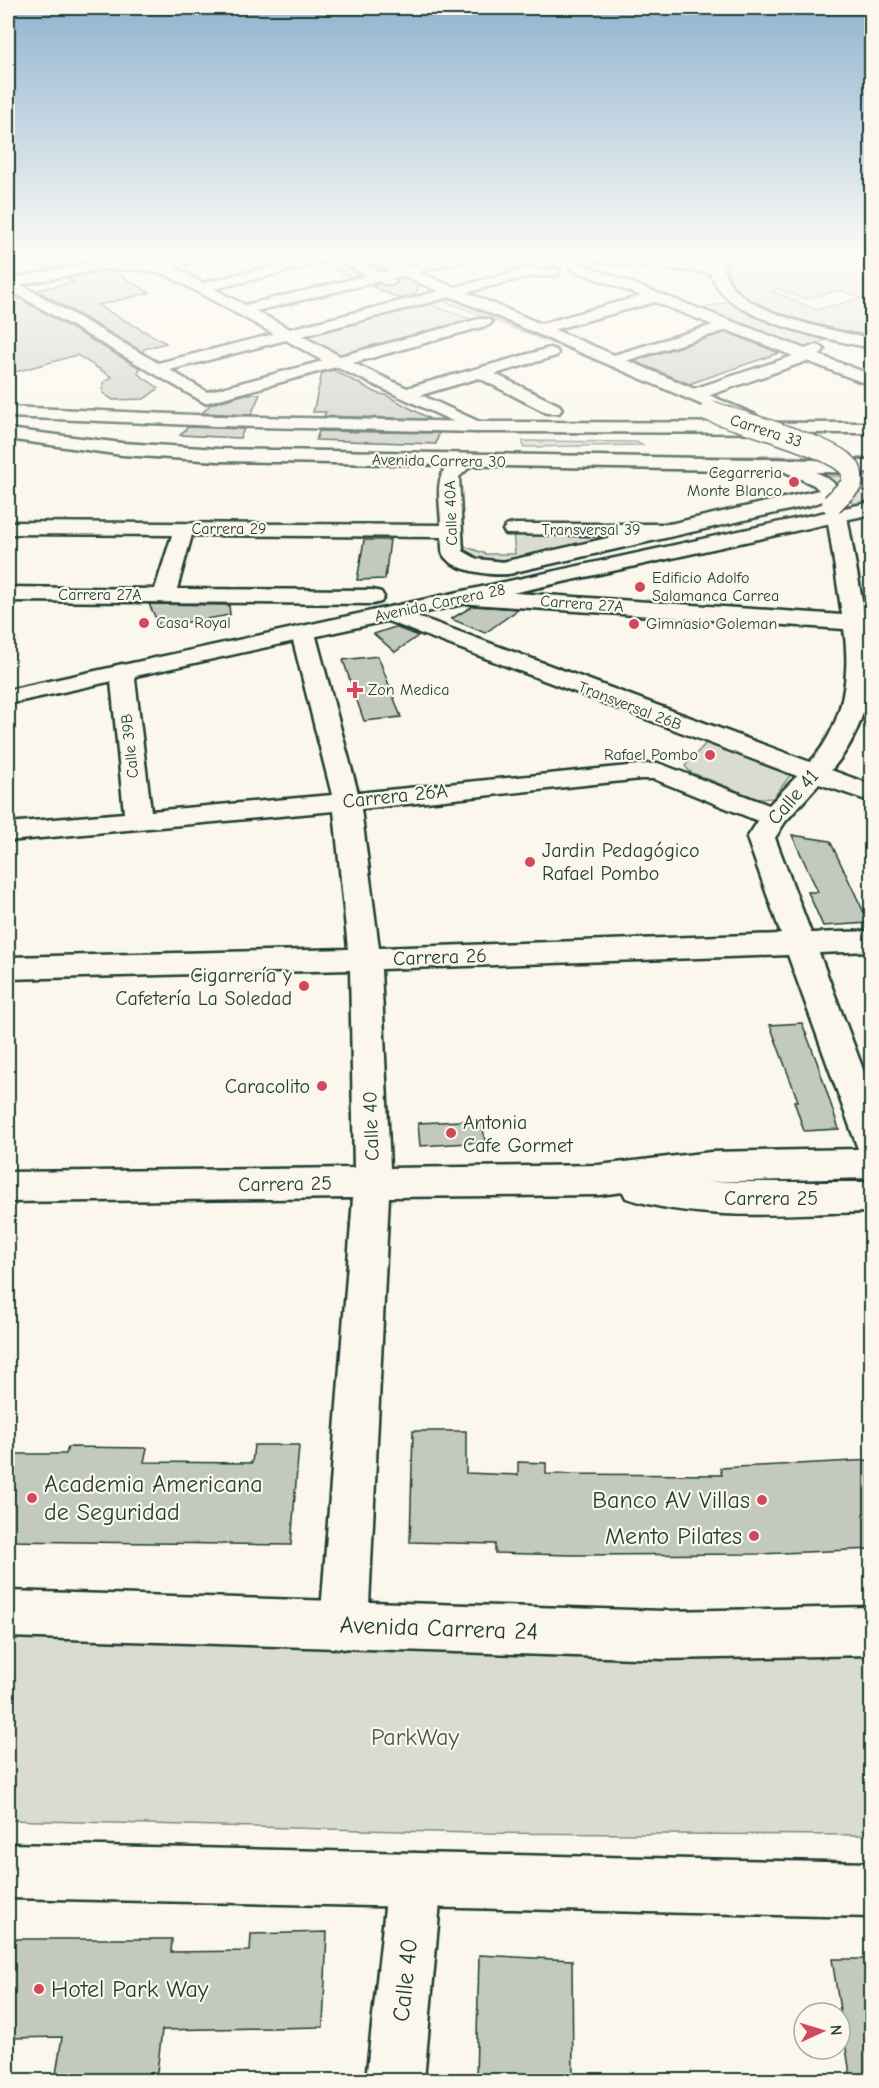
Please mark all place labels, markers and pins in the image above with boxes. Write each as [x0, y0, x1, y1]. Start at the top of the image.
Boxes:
place label: Cegarreria Monte Blanco [687, 464, 782, 500]
marker: Cegarreria Monte Blanco [787, 475, 801, 489]
place label: Edificio Adolfo Salamanca Carrea [652, 569, 779, 605]
marker: Edificio Adolfo Salamanca Carrea [633, 580, 647, 594]
place label: Casa Royal [156, 614, 231, 632]
place label: Gimnasio Goleman [646, 615, 777, 633]
marker: Casa Royal [137, 616, 151, 630]
marker: Gimnasio Goleman [627, 617, 641, 631]
marker: Zon Medica [346, 681, 364, 699]
place label: Zon Medica [368, 681, 449, 699]
place label: Rafael Pombo [604, 746, 698, 764]
marker: Rafael Pombo [703, 748, 717, 762]
place label: Jardin Pedagógico Rafael Pombo [542, 839, 700, 885]
marker: Jardin Pedagógico Rafael Pombo [523, 855, 537, 869]
place label: Cigarrería y Cafetería La Soledad [115, 964, 292, 1010]
marker: Cigarrería y Cafetería La Soledad [297, 979, 311, 993]
place label: Caracolito [225, 1075, 310, 1098]
marker: Caracolito [315, 1079, 329, 1093]
place label: Antonia Cafe Gormet [463, 1111, 574, 1157]
marker: Antonia Cafe Gormet [444, 1126, 458, 1140]
place label: Academia Americana de Seguridad [44, 1470, 263, 1526]
place label: Banco AV Villas [592, 1486, 750, 1514]
marker: Academia Americana de Seguridad [25, 1491, 39, 1505]
marker: Banco AV Villas [755, 1493, 769, 1507]
place label: Mento Pilates [605, 1522, 742, 1550]
marker: Mento Pilates [747, 1529, 761, 1543]
place label: Hotel Park Way [51, 1975, 209, 2003]
marker: Hotel Park Way [32, 1982, 46, 1996]

